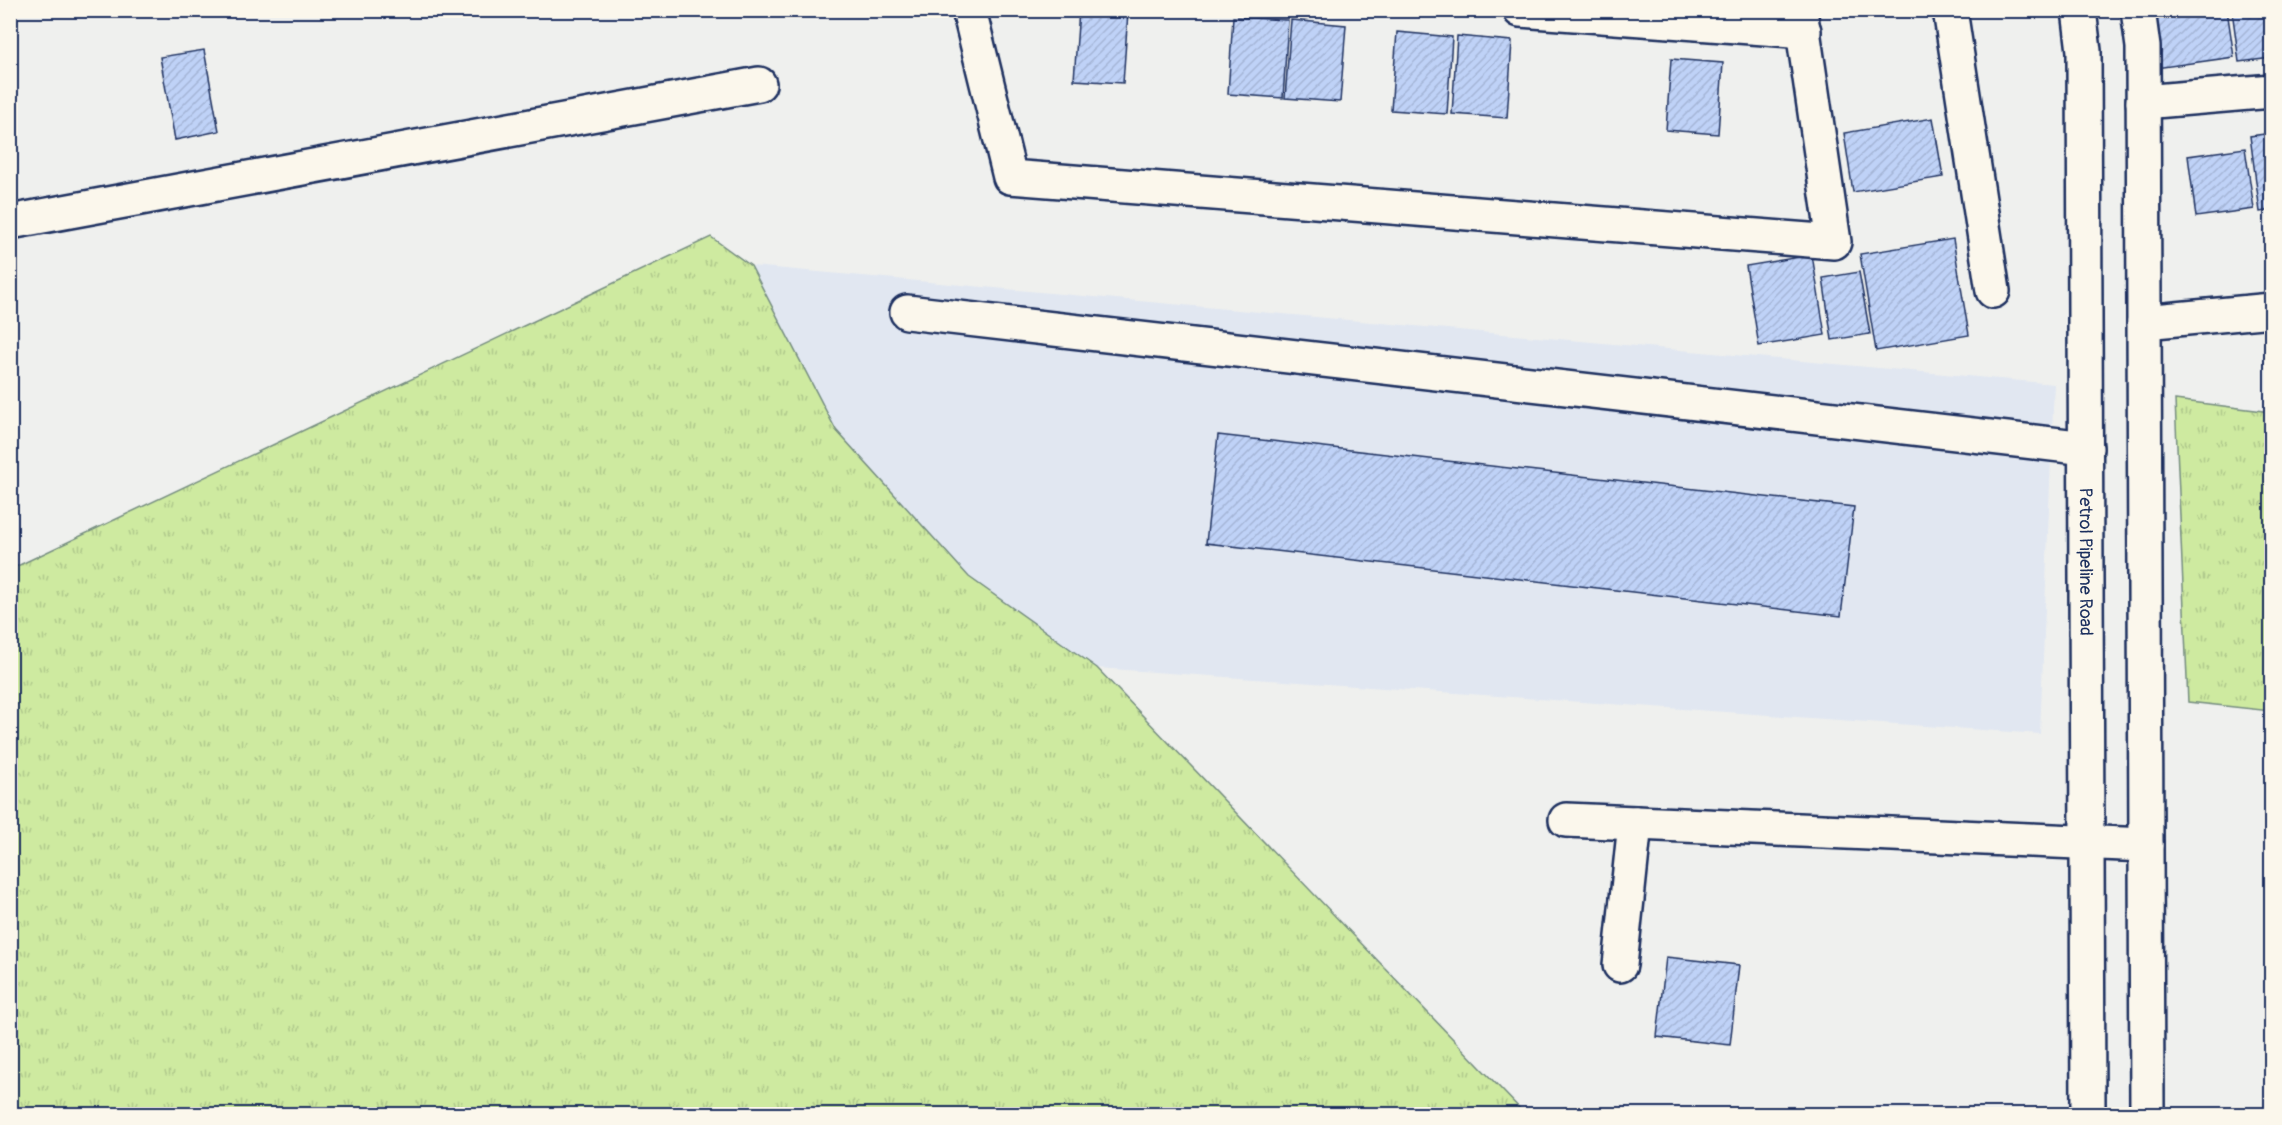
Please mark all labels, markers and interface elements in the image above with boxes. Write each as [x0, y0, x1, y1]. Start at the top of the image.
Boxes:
street label: Petrol Pipeline Road [2074, 488, 2097, 636]

